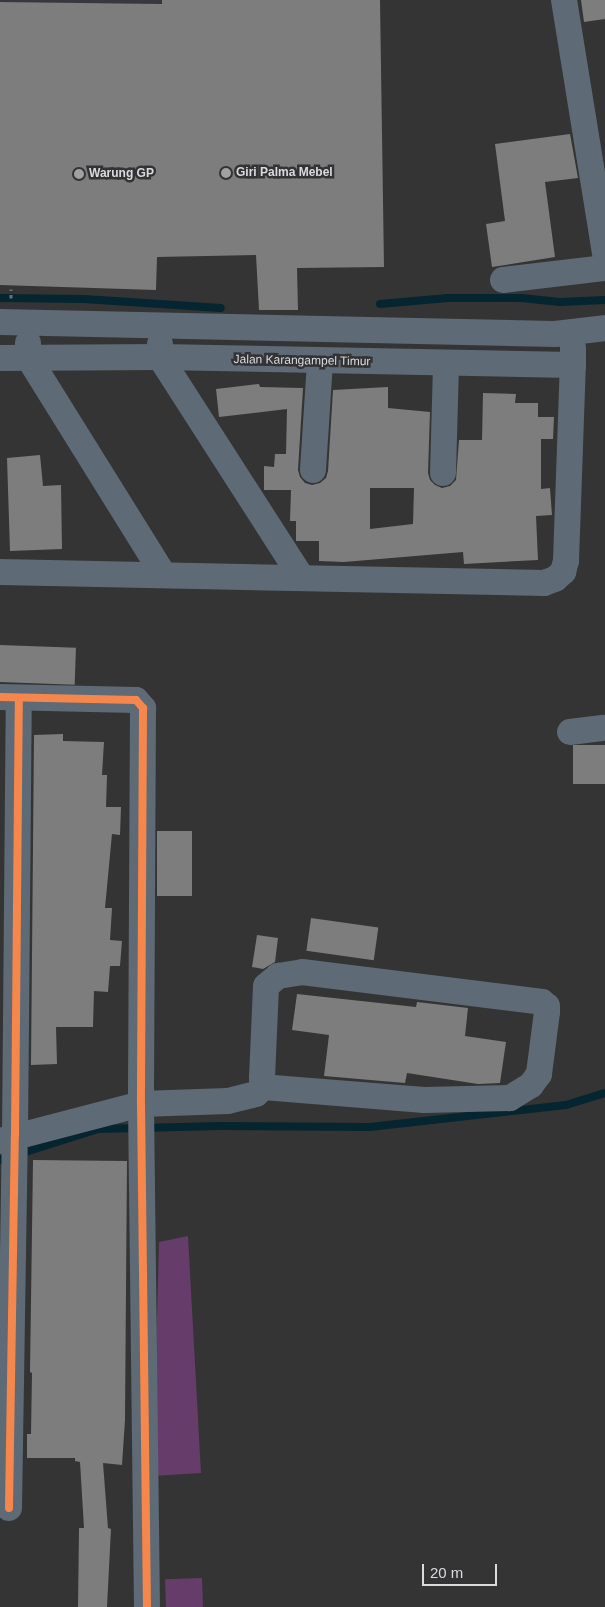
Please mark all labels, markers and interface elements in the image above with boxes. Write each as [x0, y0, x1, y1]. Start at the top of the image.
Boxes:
place label: Giri Palma Mebel [236, 166, 333, 180]
place label: Warung GP [89, 167, 154, 181]
marker: Giri Palma Mebel [220, 167, 232, 179]
marker: Warung GP [73, 168, 85, 180]
street label: Jalan Karangampel Timur [233, 353, 371, 369]
scale bar [425, 1554, 500, 1586]
text: 20 m [430, 1564, 463, 1581]

